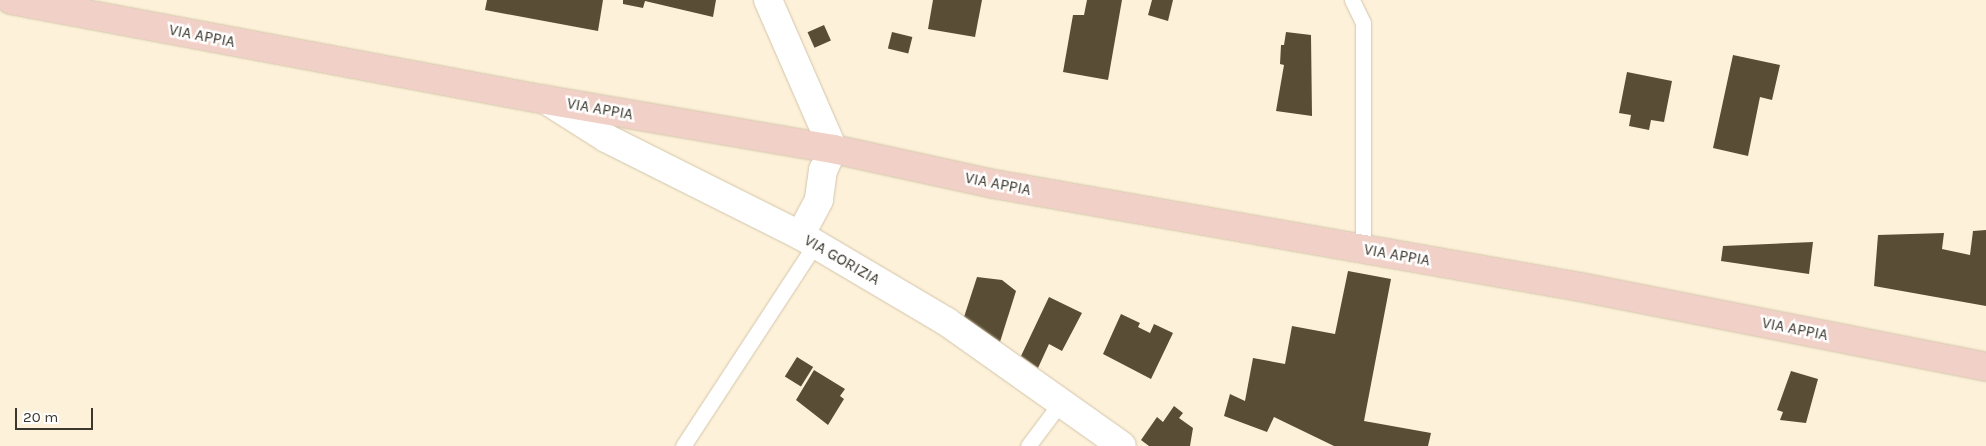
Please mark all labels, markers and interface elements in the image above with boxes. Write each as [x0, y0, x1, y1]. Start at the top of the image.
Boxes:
street label: VIA APPIA [167, 20, 237, 52]
street label: VIA APPIA [565, 94, 635, 124]
street label: VIA APPIA [963, 168, 1033, 200]
street label: VIA GORIZIA [801, 231, 883, 289]
street label: VIA APPIA [1362, 240, 1432, 270]
street label: VIA APPIA [1760, 313, 1830, 345]
scale bar [18, 398, 95, 430]
text: 20 m [23, 408, 58, 426]

